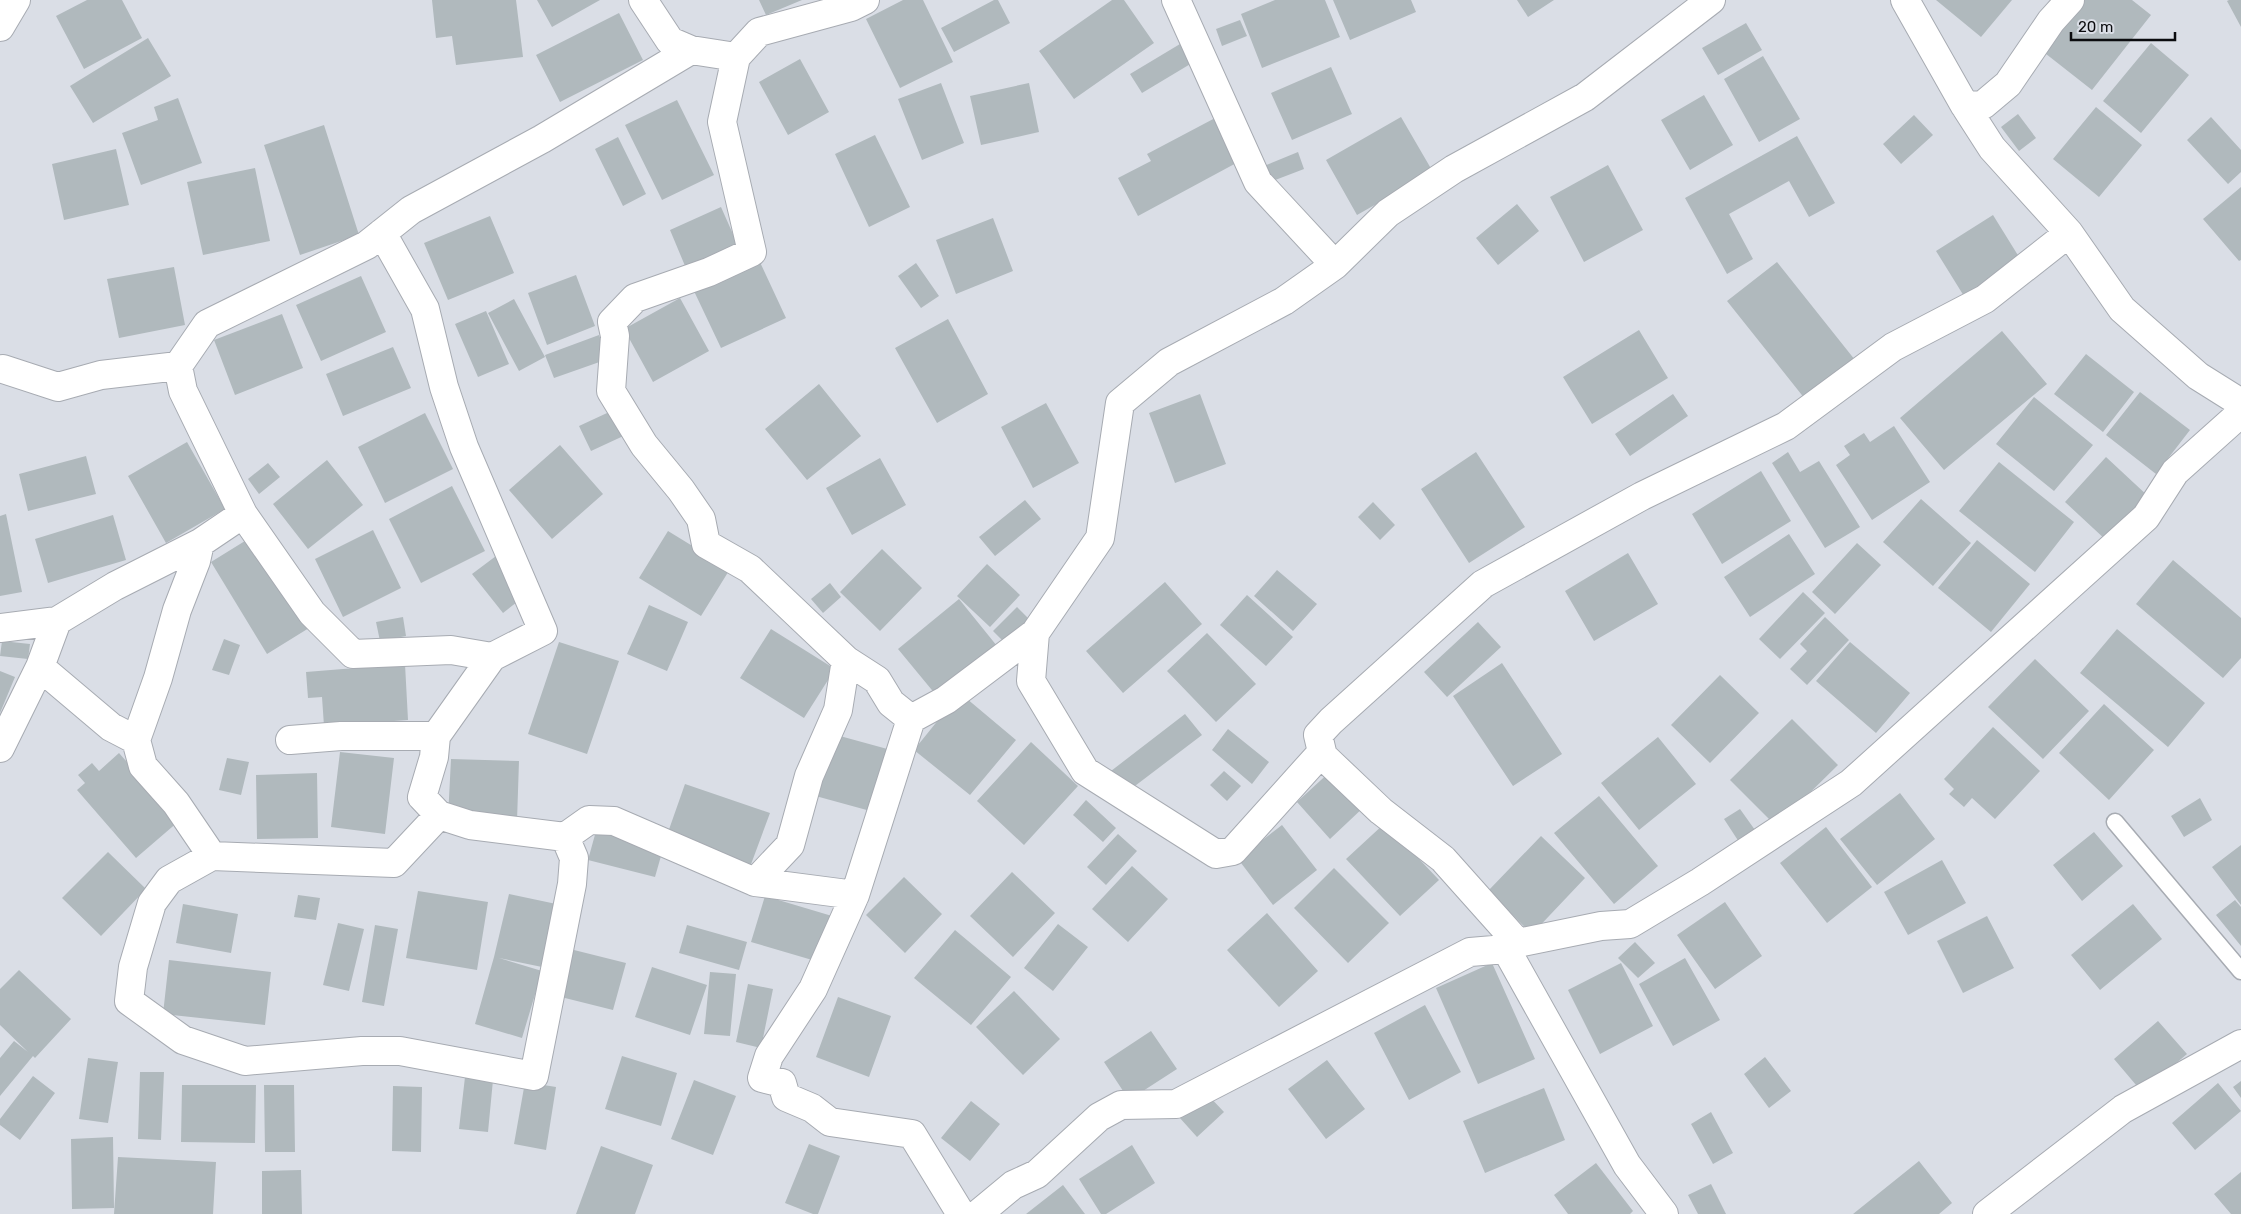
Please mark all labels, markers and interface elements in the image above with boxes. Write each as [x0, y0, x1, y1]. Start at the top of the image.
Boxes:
scale bar [2071, 10, 2175, 42]
text: 20 m [2078, 18, 2113, 36]

